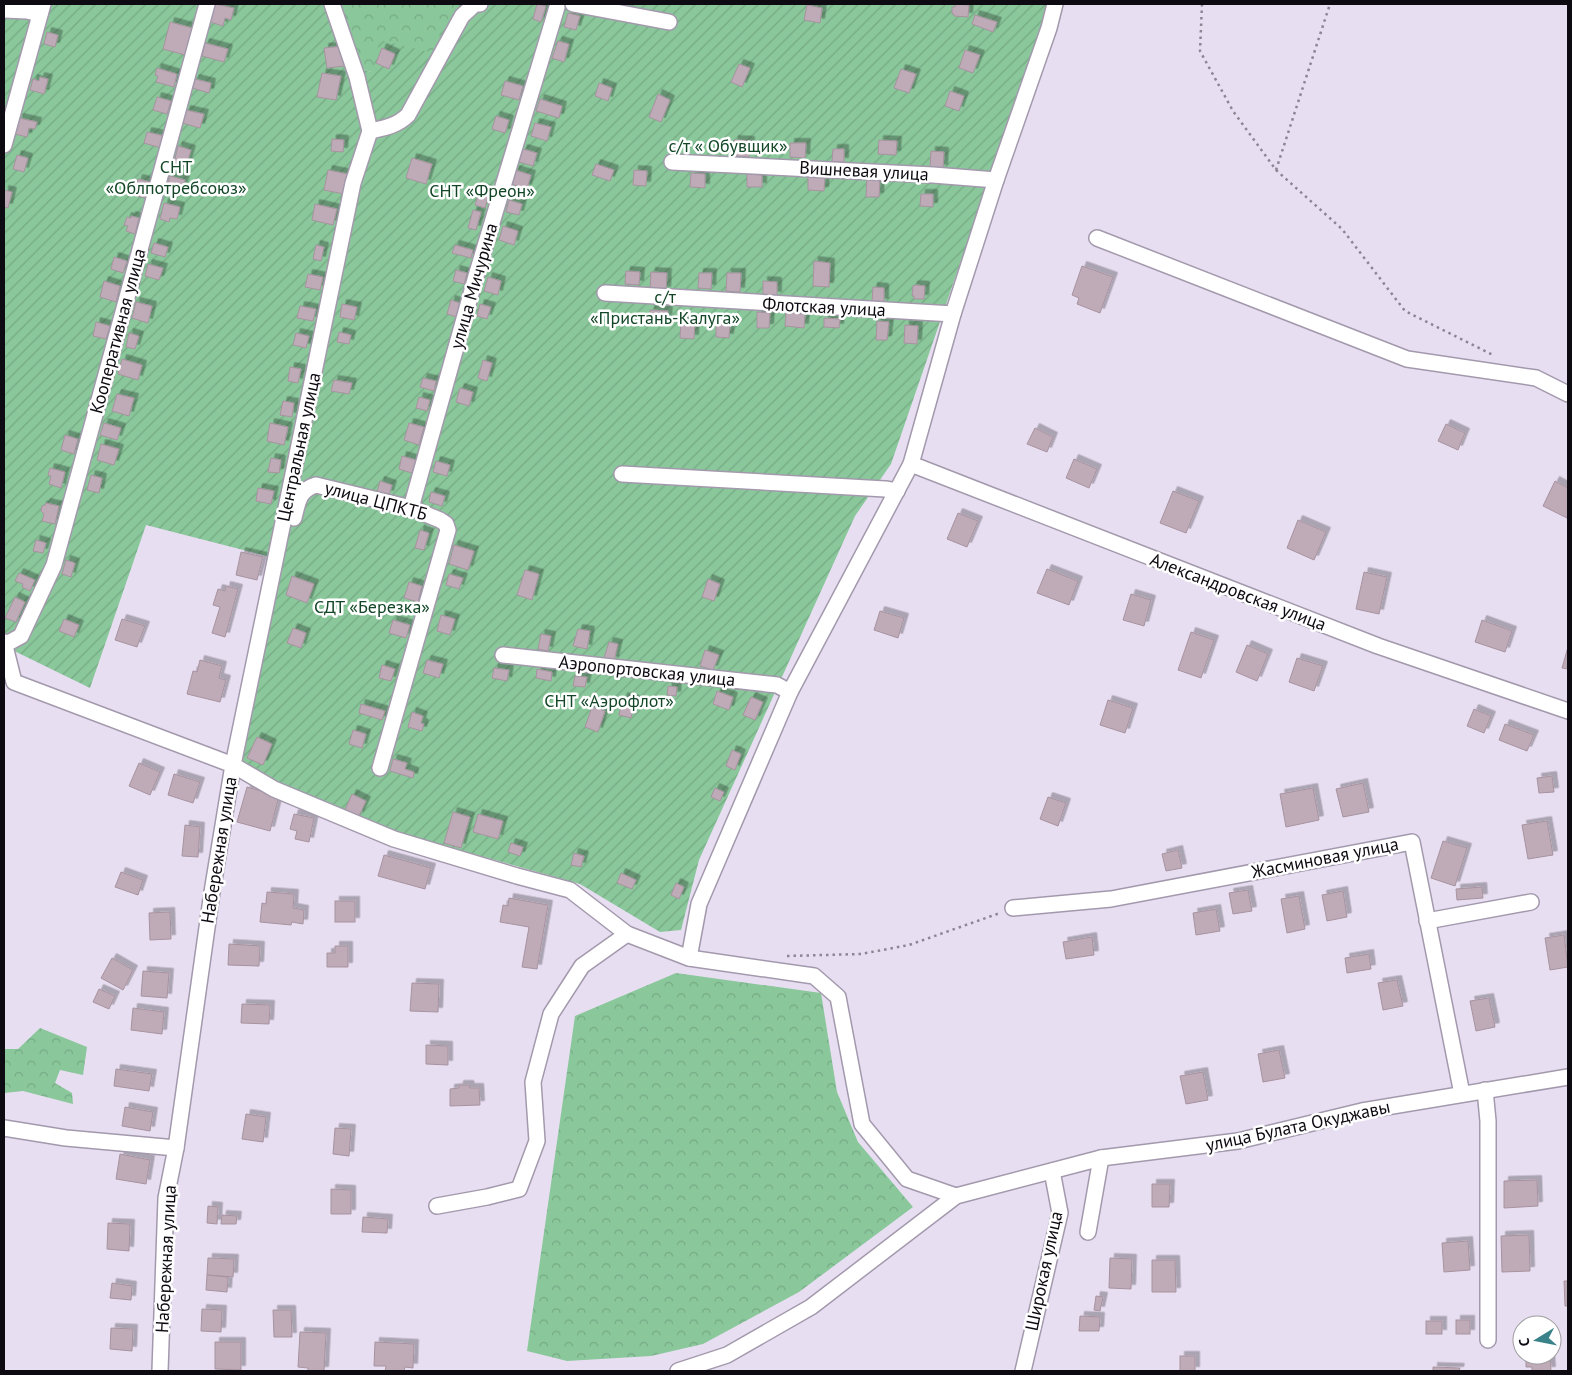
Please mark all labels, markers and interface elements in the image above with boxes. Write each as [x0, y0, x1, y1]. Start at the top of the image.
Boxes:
park label: с/т « Обувщик» [668, 134, 788, 157]
park label: СНТ «Облпотребсоюз» [105, 155, 247, 199]
street label: Вишневая улица [799, 156, 929, 185]
park label: СНТ «Фреон» [429, 179, 535, 202]
street label: улица Мичурина [445, 220, 503, 352]
street label: Кооперативная улица [84, 246, 151, 416]
park label: с/т «Пристань-Калуга» [590, 285, 740, 329]
street label: Флотская улица [762, 292, 886, 321]
street label: Центральная улица [271, 370, 326, 524]
street label: улица ЦПКТБ [322, 476, 430, 525]
street label: Александровская улица [1147, 547, 1329, 636]
park label: СДТ «Березка» [314, 595, 430, 618]
street label: Аэропортовская улица [558, 650, 736, 691]
park label: СНТ «Аэрофлот» [544, 689, 674, 712]
street label: Набережная улица [196, 775, 241, 925]
street label: Жасминовая улица [1248, 832, 1400, 883]
street label: улица Булата Окуджавы [1204, 1095, 1392, 1156]
street label: Набережная улица [150, 1184, 181, 1334]
street label: Широкая улица [1020, 1209, 1067, 1333]
north arrow [1512, 1315, 1562, 1365]
text: С [1515, 1337, 1534, 1348]

